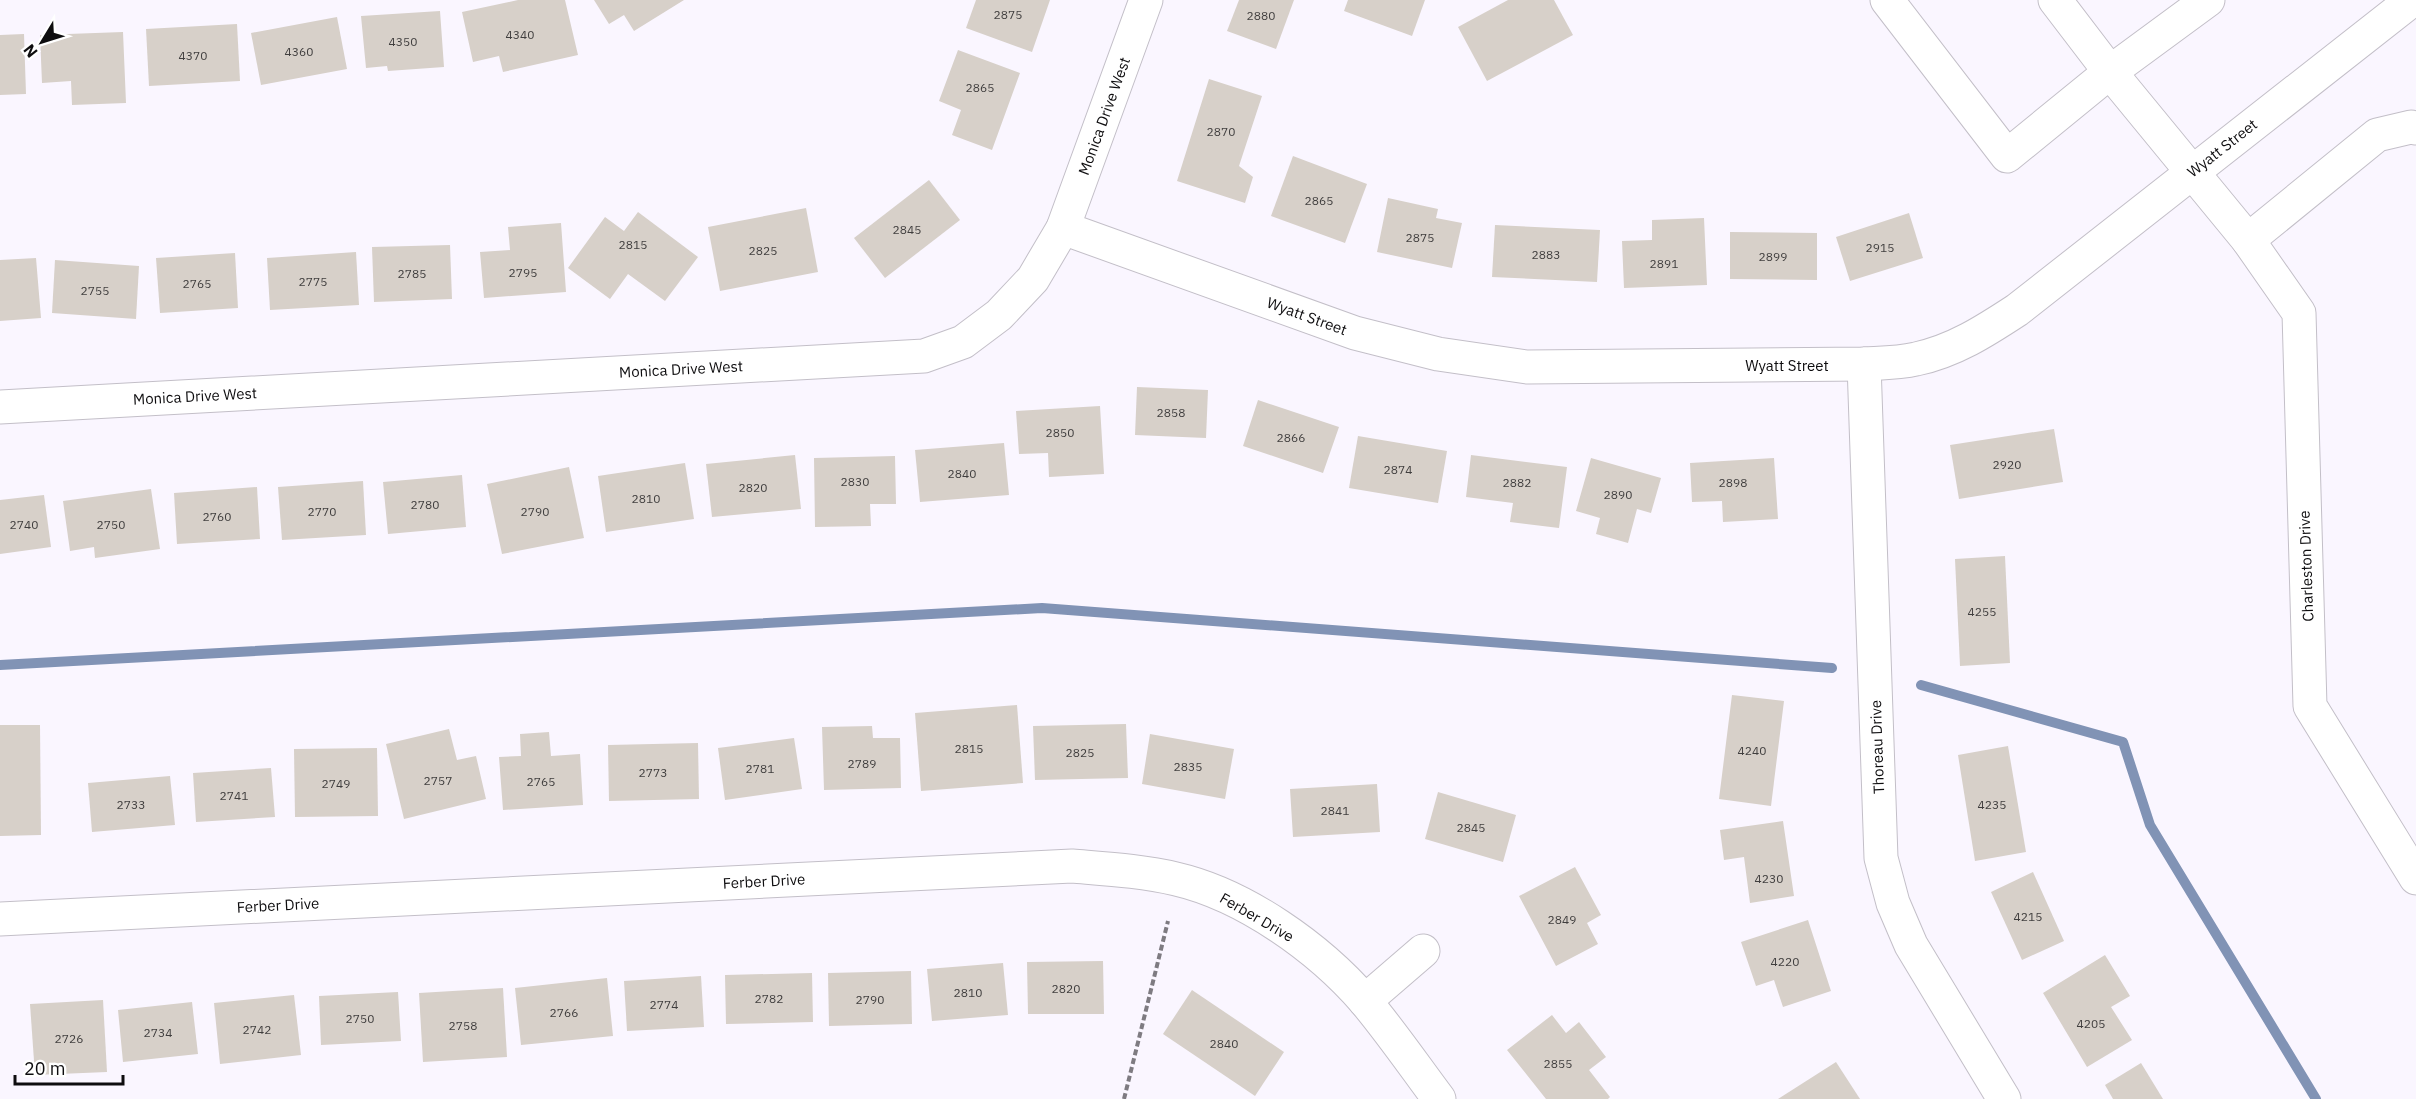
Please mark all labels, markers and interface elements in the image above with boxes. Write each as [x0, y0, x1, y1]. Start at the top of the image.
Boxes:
house number: 2875 [994, 7, 1022, 22]
house number: 2880 [1247, 8, 1275, 23]
north arrow [12, 12, 72, 72]
house number: 4340 [506, 27, 534, 42]
house number: 4350 [389, 34, 417, 49]
text: N [19, 41, 42, 62]
house number: 4360 [285, 44, 313, 59]
house number: 4370 [179, 48, 207, 63]
street label: Monica Drive West [1074, 54, 1134, 178]
house number: 2865 [966, 80, 994, 95]
street label: Wyatt Street [2183, 115, 2261, 181]
house number: 2870 [1207, 124, 1235, 139]
house number: 2865 [1305, 193, 1333, 208]
house number: 2845 [893, 222, 921, 237]
house number: 2875 [1406, 230, 1434, 245]
house number: 2815 [619, 237, 647, 252]
house number: 2915 [1866, 240, 1894, 255]
house number: 2825 [749, 243, 777, 258]
house number: 2883 [1532, 247, 1560, 262]
house number: 2899 [1759, 249, 1787, 264]
house number: 2891 [1650, 256, 1678, 271]
house number: 2795 [509, 265, 537, 280]
house number: 2785 [398, 266, 426, 281]
house number: 2775 [299, 274, 327, 289]
house number: 2765 [183, 276, 211, 291]
house number: 2755 [81, 283, 109, 298]
street label: Wyatt Street [1264, 293, 1350, 339]
street label: Monica Drive West [619, 356, 743, 382]
street label: Wyatt Street [1745, 356, 1829, 375]
street label: Monica Drive West [133, 383, 257, 409]
house number: 2858 [1157, 405, 1185, 420]
house number: 2850 [1046, 425, 1074, 440]
house number: 2866 [1277, 430, 1305, 445]
house number: 2920 [1993, 457, 2021, 472]
house number: 2874 [1384, 462, 1412, 477]
house number: 2840 [948, 466, 976, 481]
house number: 2830 [841, 474, 869, 489]
house number: 2882 [1503, 475, 1531, 490]
house number: 2898 [1719, 475, 1747, 490]
house number: 2820 [739, 480, 767, 495]
house number: 2890 [1604, 487, 1632, 502]
house number: 2810 [632, 491, 660, 506]
house number: 2780 [411, 497, 439, 512]
house number: 2770 [308, 504, 336, 519]
house number: 2790 [521, 504, 549, 519]
house number: 2760 [203, 509, 231, 524]
street label: Charleston Drive [2295, 510, 2317, 622]
house number: 2740 [10, 517, 38, 532]
house number: 2750 [97, 517, 125, 532]
house number: 4255 [1968, 604, 1996, 619]
street label: Thoreau Drive [1866, 700, 1888, 794]
house number: 2815 [955, 741, 983, 756]
house number: 4240 [1738, 743, 1766, 758]
house number: 2825 [1066, 745, 1094, 760]
house number: 2789 [848, 756, 876, 771]
house number: 2835 [1174, 759, 1202, 774]
house number: 2781 [746, 761, 774, 776]
house number: 2773 [639, 765, 667, 780]
house number: 2757 [424, 773, 452, 788]
house number: 2765 [527, 774, 555, 789]
house number: 2749 [322, 776, 350, 791]
house number: 2741 [220, 788, 248, 803]
house number: 2733 [117, 797, 145, 812]
house number: 4235 [1978, 797, 2006, 812]
house number: 2841 [1321, 803, 1349, 818]
house number: 2845 [1457, 820, 1485, 835]
street label: Ferber Drive [722, 869, 806, 893]
house number: 4230 [1755, 871, 1783, 886]
street label: Ferber Drive [1217, 888, 1297, 946]
street label: Ferber Drive [236, 893, 320, 917]
house number: 4215 [2014, 909, 2042, 924]
house number: 2849 [1548, 912, 1576, 927]
house number: 4220 [1771, 954, 1799, 969]
house number: 2820 [1052, 981, 1080, 996]
house number: 2810 [954, 985, 982, 1000]
house number: 2782 [755, 991, 783, 1006]
house number: 2790 [856, 992, 884, 1007]
house number: 2774 [650, 997, 678, 1012]
house number: 2766 [550, 1005, 578, 1020]
house number: 2750 [346, 1011, 374, 1026]
house number: 4205 [2077, 1016, 2105, 1031]
house number: 2758 [449, 1018, 477, 1033]
house number: 2742 [243, 1022, 271, 1037]
house number: 2734 [144, 1025, 172, 1040]
house number: 2726 [55, 1031, 83, 1046]
house number: 2840 [1210, 1036, 1238, 1051]
scale bar [15, 1048, 123, 1086]
house number: 2855 [1544, 1056, 1572, 1071]
text: 20 m [24, 1057, 66, 1080]

